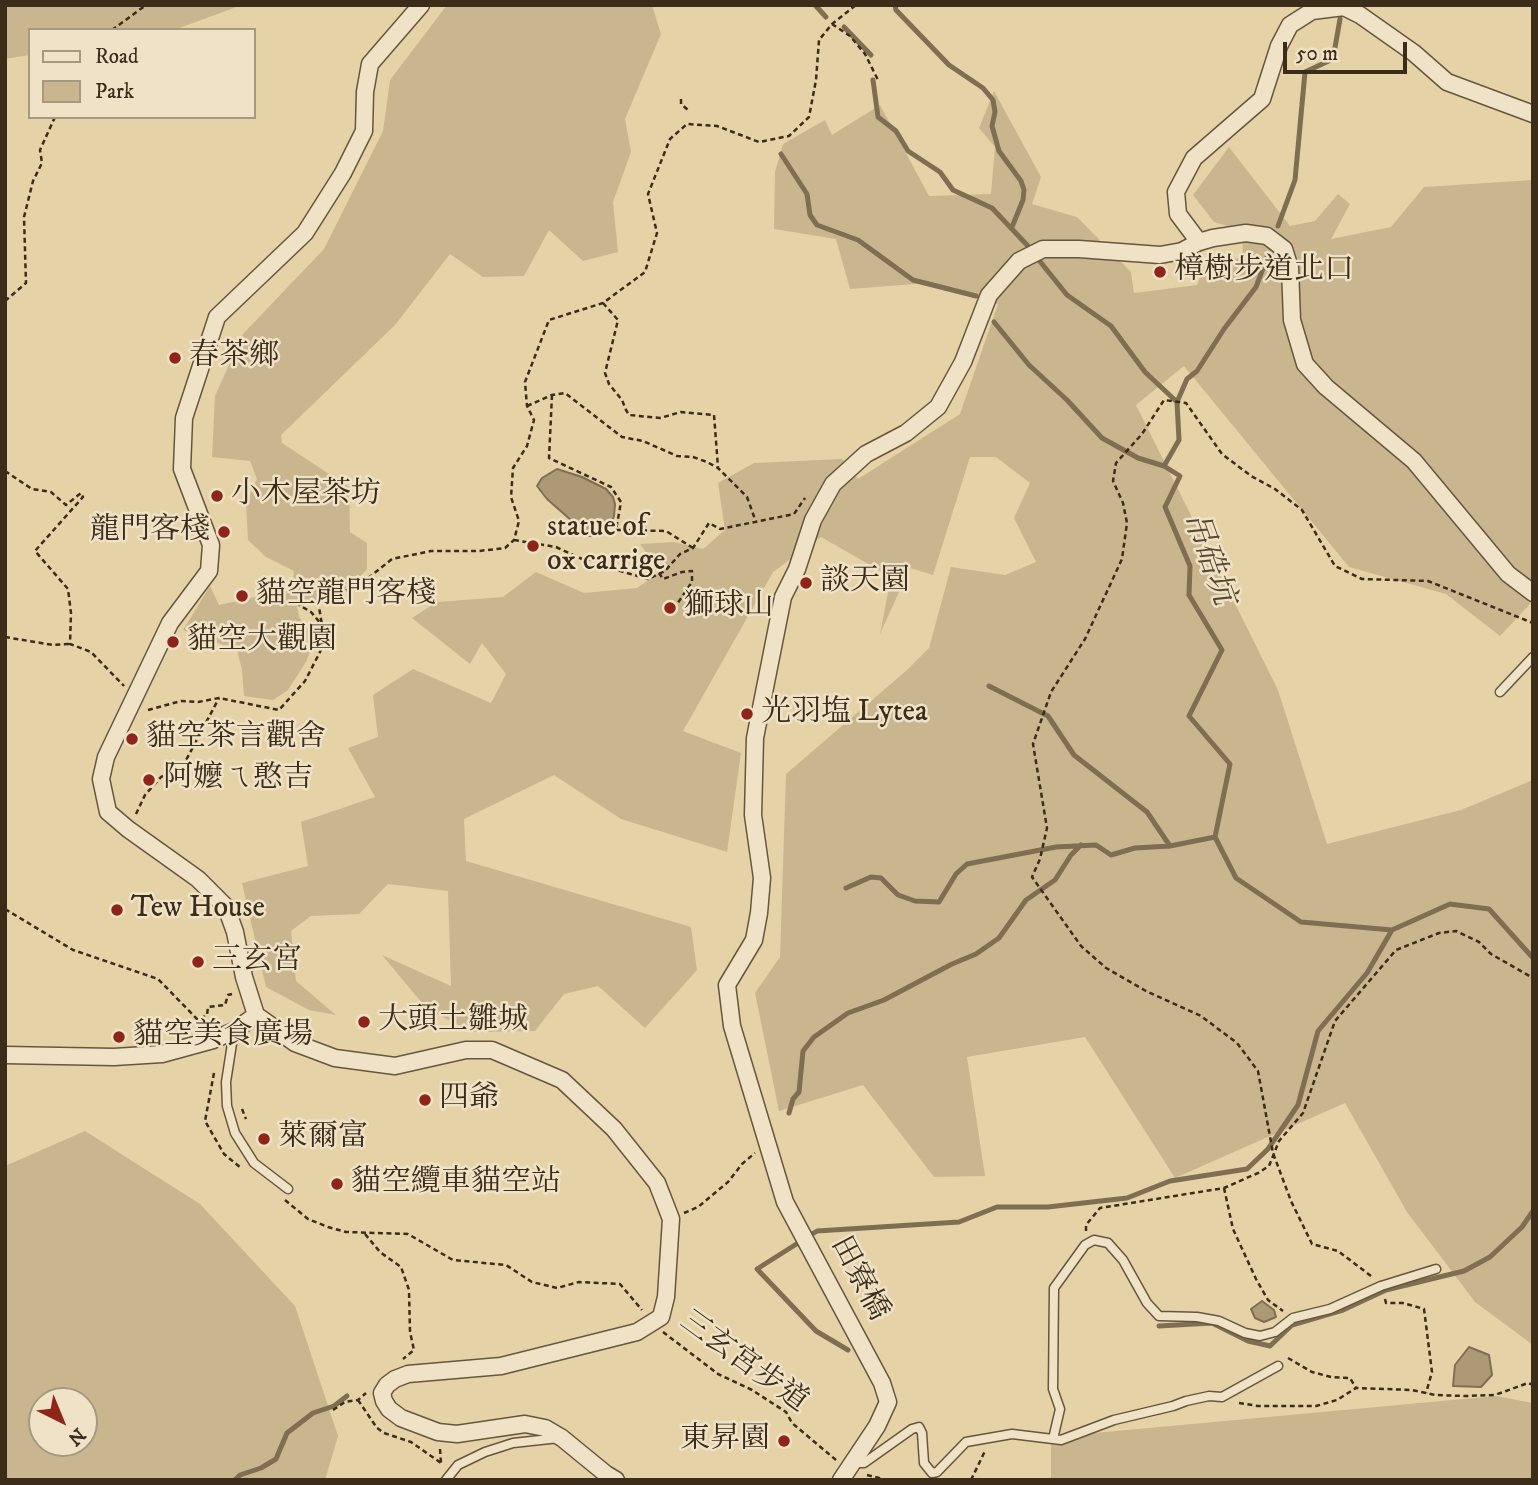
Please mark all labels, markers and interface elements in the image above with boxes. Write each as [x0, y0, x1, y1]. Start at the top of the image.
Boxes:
legend [28, 28, 256, 119]
scale bar [1286, 28, 1410, 72]
text: 50 m [1296, 41, 1338, 67]
text: Road [95, 44, 139, 70]
text: Park [95, 79, 134, 105]
place label: 樟樹步道北口 [1174, 254, 1354, 290]
marker: 樟樹步道北口 [1152, 264, 1168, 280]
place label: 春茶鄉 [189, 340, 279, 376]
marker: 春茶鄉 [167, 350, 183, 366]
place label: 小木屋茶坊 [231, 478, 381, 514]
marker: 小木屋茶坊 [209, 488, 225, 504]
water label: 吊硞坑 [1173, 507, 1241, 611]
place label: statue of ox carrige [547, 511, 666, 582]
place label: 龍門客棧 [90, 514, 210, 550]
marker: 龍門客棧 [216, 524, 232, 540]
marker: statue of ox carrige [525, 538, 541, 554]
place label: 談天園 [820, 565, 910, 601]
marker: 談天園 [798, 575, 814, 591]
place label: 貓空龍門客棧 [256, 578, 436, 614]
marker: 貓空龍門客棧 [234, 588, 250, 604]
place label: 獅球山 [684, 590, 774, 626]
marker: 獅球山 [662, 600, 678, 616]
place label: 貓空大觀園 [187, 624, 337, 660]
marker: 貓空大觀園 [165, 634, 181, 650]
place label: 光羽塩 Lytea [761, 696, 928, 732]
marker: 光羽塩 Lytea [739, 706, 755, 722]
place label: 貓空茶言觀舍 [146, 721, 326, 757]
marker: 貓空茶言觀舍 [124, 731, 140, 747]
place label: 阿嬤ㄟ憨吉 [163, 762, 313, 798]
marker: 阿嬤ㄟ憨吉 [141, 772, 157, 788]
place label: Tew House [131, 892, 265, 928]
marker: Tew House [109, 902, 125, 918]
place label: 三玄宮 [212, 944, 302, 980]
marker: 三玄宮 [190, 954, 206, 970]
place label: 大頭土雛城 [378, 1004, 528, 1040]
marker: 大頭土雛城 [356, 1014, 372, 1030]
place label: 貓空美食廣場 [133, 1019, 313, 1055]
marker: 貓空美食廣場 [111, 1029, 127, 1045]
place label: 四爺 [439, 1082, 499, 1118]
marker: 四爺 [417, 1092, 433, 1108]
place label: 萊爾富 [278, 1121, 368, 1157]
marker: 萊爾富 [256, 1131, 272, 1147]
place label: 貓空纜車貓空站 [351, 1166, 561, 1202]
marker: 貓空纜車貓空站 [329, 1176, 345, 1192]
street label: 田寮橋 [821, 1231, 895, 1327]
street label: 三玄宮步道 [672, 1304, 814, 1422]
north arrow [28, 1387, 98, 1457]
text: N [63, 1423, 90, 1450]
place label: 東昇園 [680, 1423, 770, 1459]
marker: 東昇園 [776, 1433, 792, 1449]

